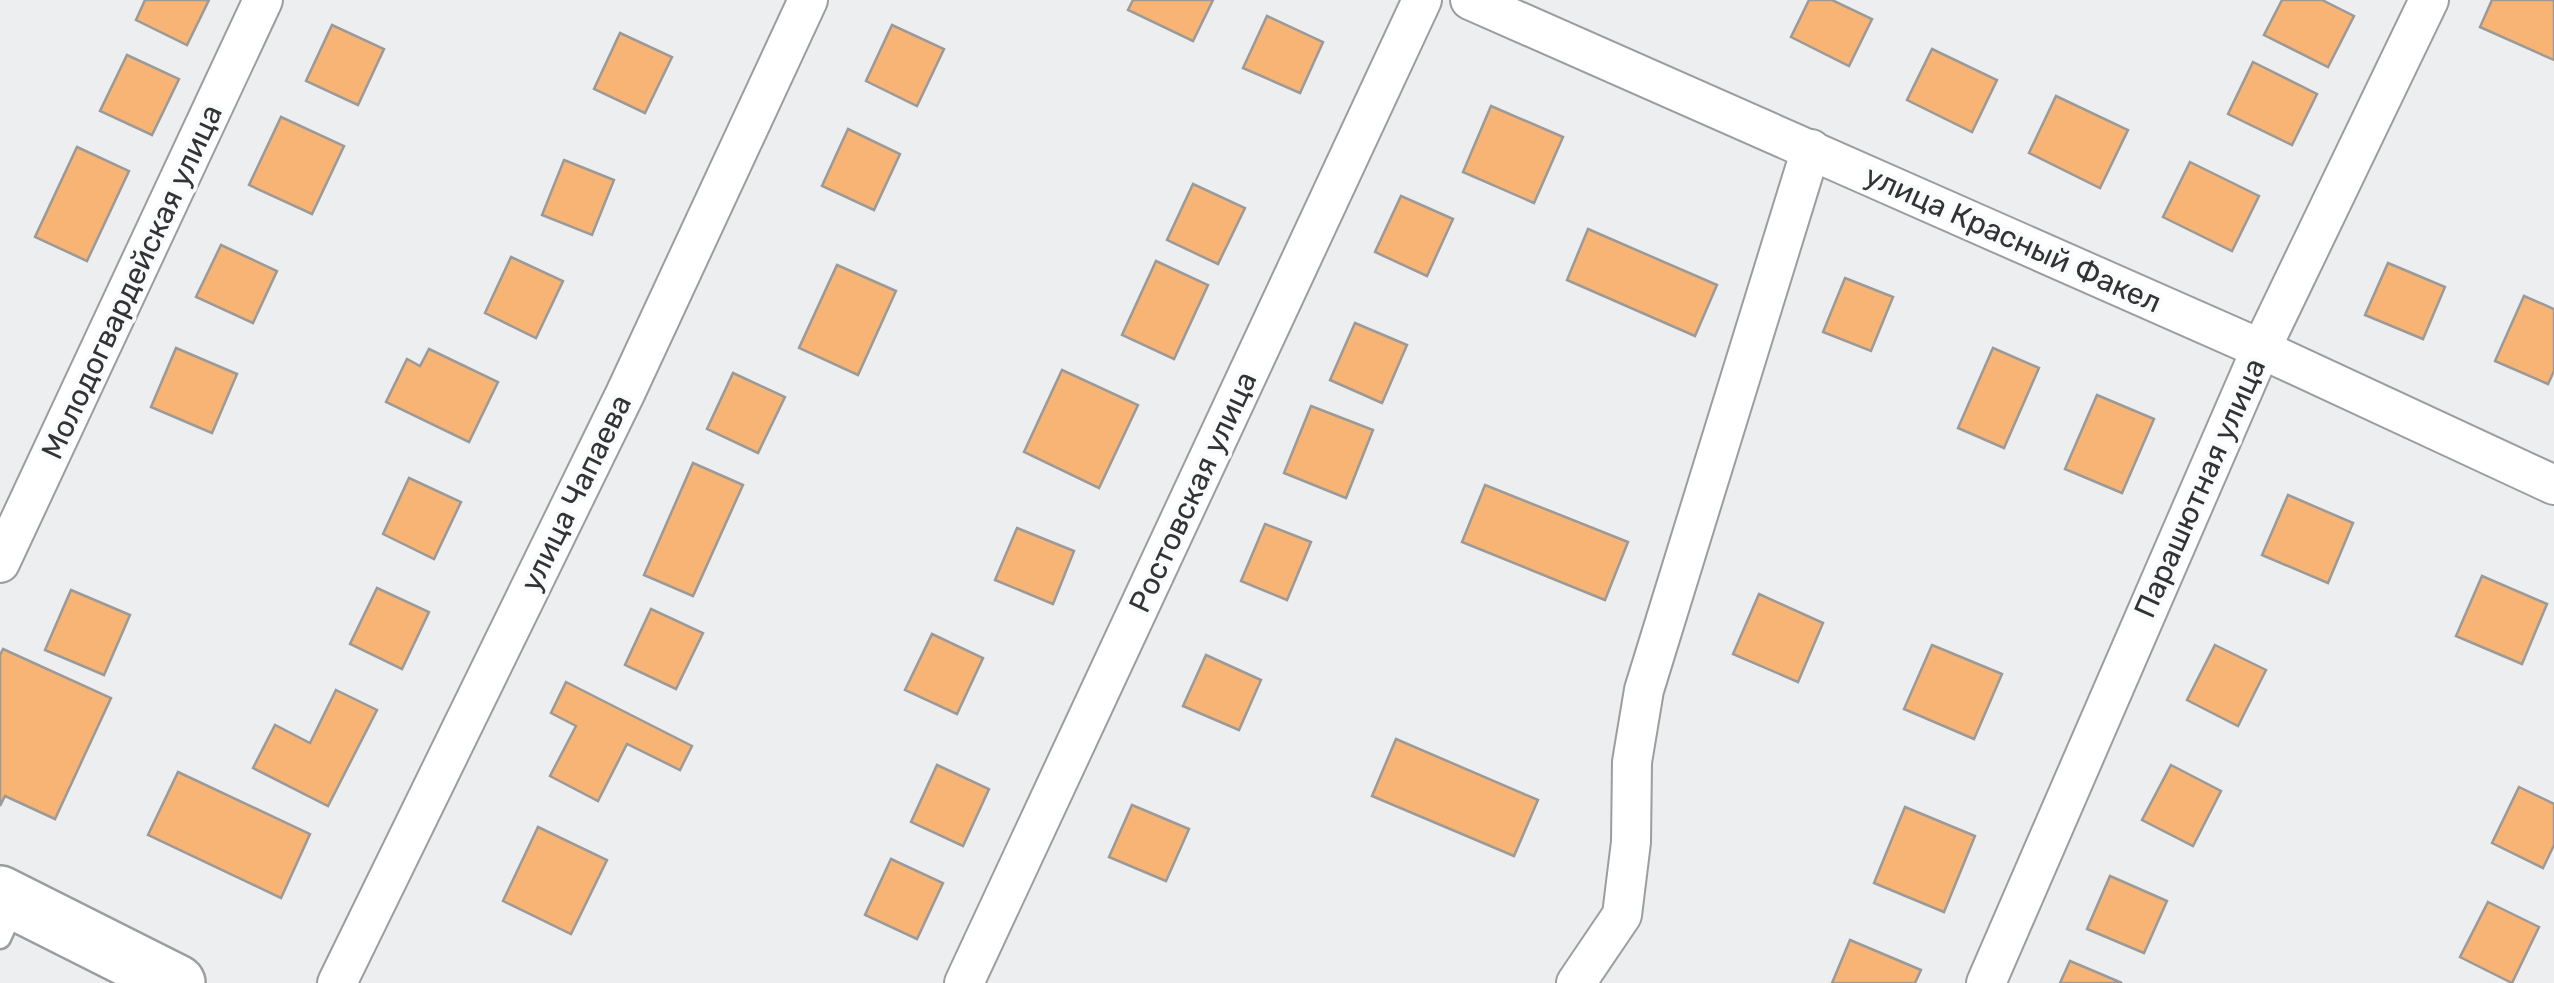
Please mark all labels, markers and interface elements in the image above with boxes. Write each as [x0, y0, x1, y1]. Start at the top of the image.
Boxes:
street label: Молодогвардейская улица [34, 99, 230, 465]
street label: улица Красный Факел [1859, 157, 2167, 321]
street label: Парашютная улица [2127, 353, 2273, 623]
street label: Ростовская улица [1121, 366, 1265, 618]
street label: улица Чапаева [513, 389, 639, 597]

